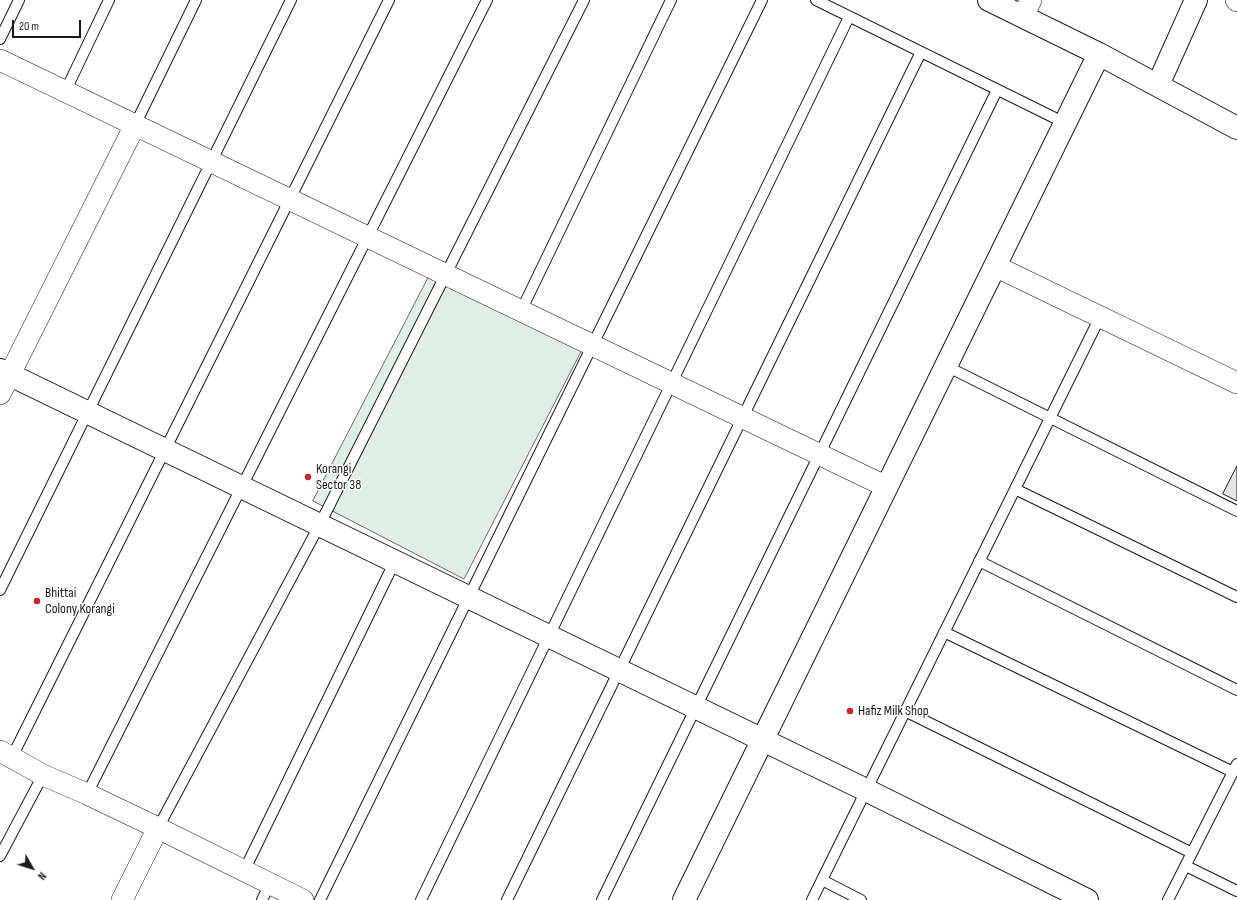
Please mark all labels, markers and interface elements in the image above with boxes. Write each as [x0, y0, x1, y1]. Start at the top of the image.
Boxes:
scale bar [14, 12, 83, 38]
text: 20 m [19, 19, 39, 34]
place label: Korangi Sector 38 [316, 461, 361, 494]
marker: Korangi Sector 38 [303, 472, 313, 482]
place label: Bhittai Colony Korangi [45, 585, 115, 618]
marker: Bhittai Colony Korangi [32, 596, 42, 606]
place label: Hafiz Milk Shop [858, 703, 929, 719]
marker: Hafiz Milk Shop [845, 706, 855, 716]
north arrow [12, 848, 52, 888]
text: N [35, 869, 49, 882]

